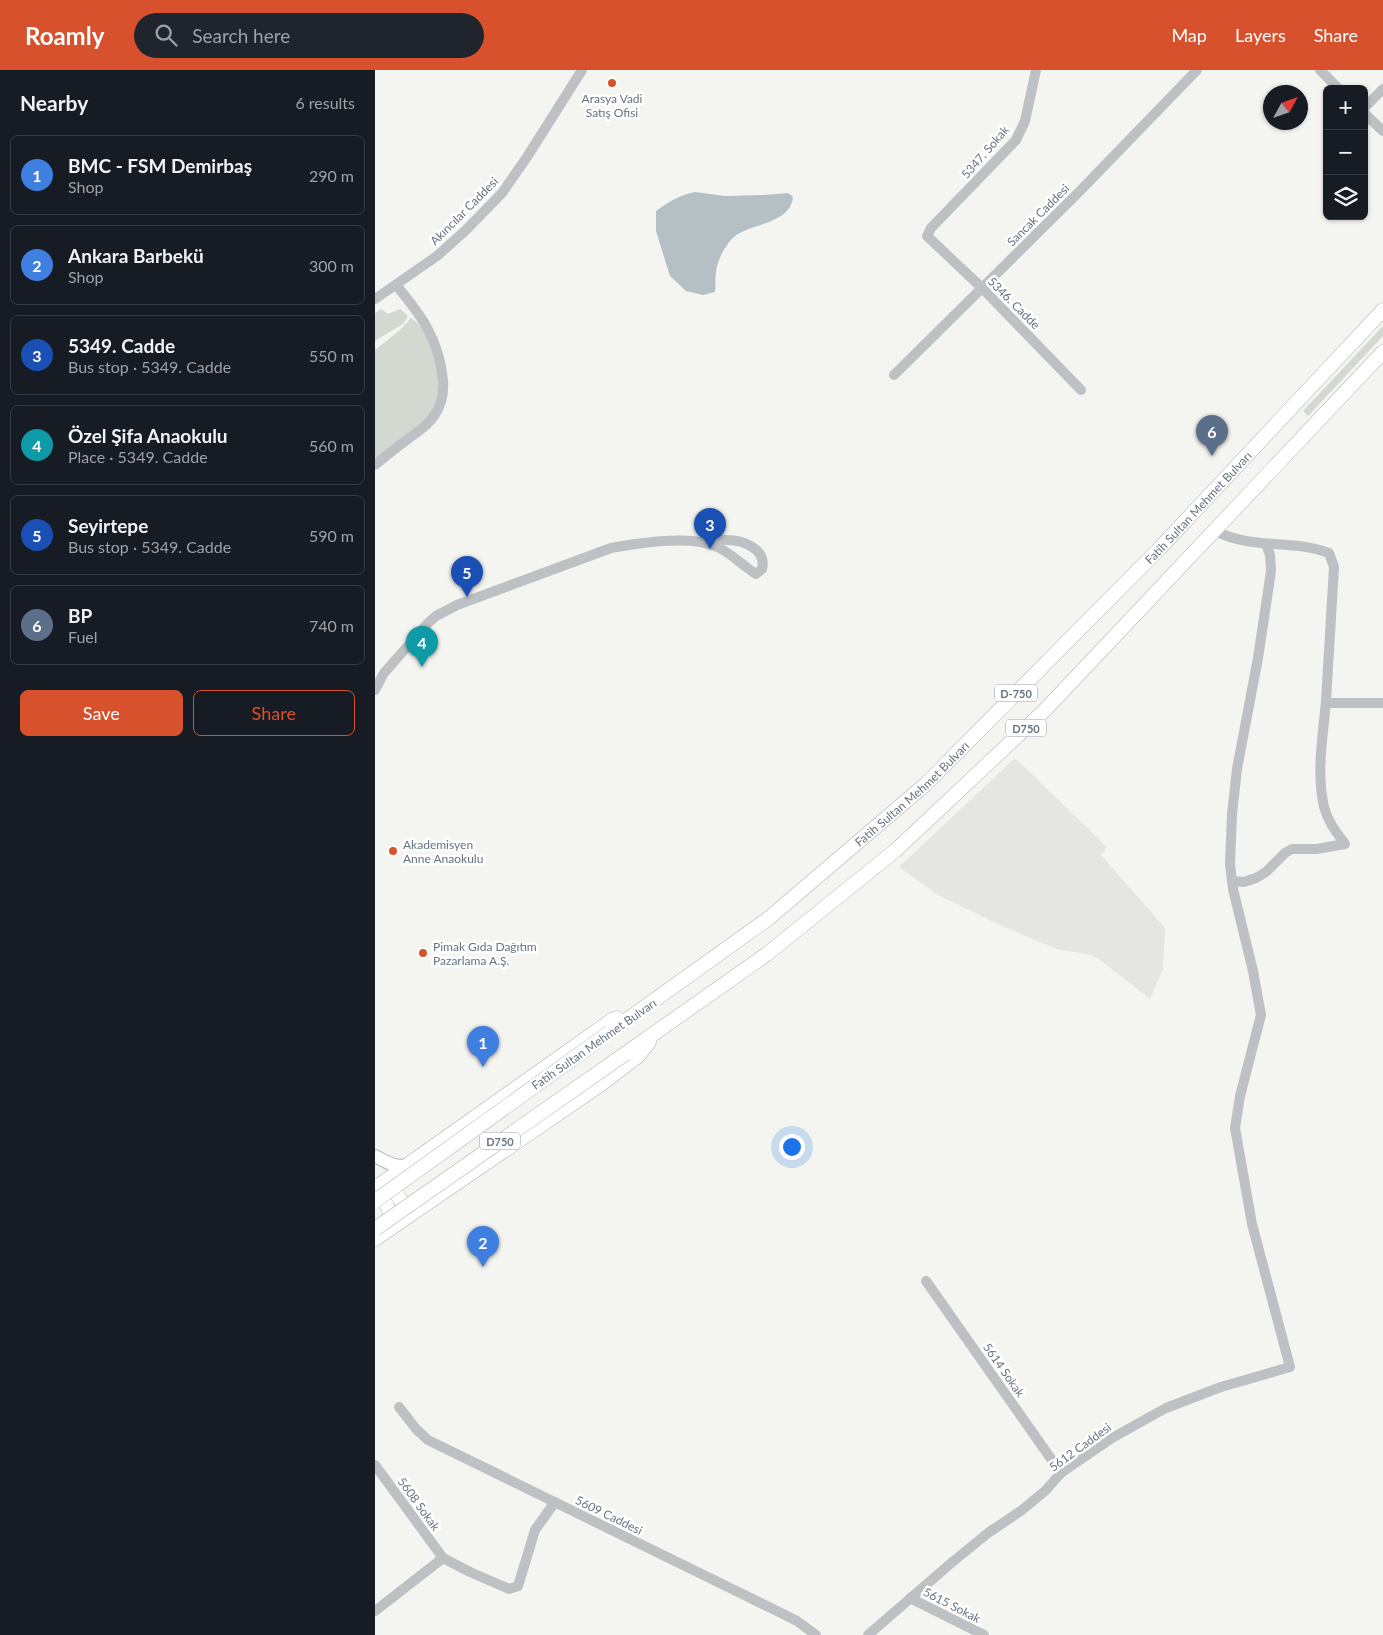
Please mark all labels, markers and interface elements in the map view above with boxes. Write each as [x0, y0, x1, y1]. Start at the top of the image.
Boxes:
search box [134, 13, 484, 58]
text: Roamly [25, 21, 104, 50]
icon: search [152, 21, 180, 49]
text: Search here [192, 24, 290, 47]
text: Map [1171, 24, 1207, 46]
text: Layers [1235, 24, 1286, 46]
text: Share [1314, 24, 1358, 46]
marker: Arasya Vadi Satış Ofisi [606, 77, 618, 89]
north arrow [1263, 85, 1308, 130]
map controls [1323, 85, 1368, 220]
button: + [1323, 85, 1368, 130]
text: Nearby [20, 90, 88, 115]
place label: Arasya Vadi Satış Ofisi [582, 91, 643, 120]
text: 6 results [295, 93, 355, 112]
street label: 5347. Sokak [958, 122, 1013, 182]
button: − [1323, 130, 1368, 175]
text: BMC - FSM Demirbaş [68, 154, 252, 177]
text: 1 [32, 166, 42, 185]
text: 290 m [309, 166, 354, 185]
street label: Akıncılar Caddesi [427, 174, 501, 248]
button: layers [1323, 175, 1368, 220]
text: Shop [68, 177, 104, 196]
street label: Sancak Caddesi [1004, 181, 1072, 249]
text: Ankara Barbekü [68, 244, 204, 267]
text: 2 [32, 256, 42, 275]
text: 300 m [309, 256, 354, 275]
text: Shop [68, 267, 104, 286]
street label: 5346. Cadde [985, 274, 1043, 332]
text: 5349. Cadde [68, 334, 175, 357]
text: 3 [32, 346, 42, 365]
text: 550 m [309, 346, 354, 365]
text: Bus stop · 5349. Cadde [68, 357, 231, 376]
pin: 6 [1196, 415, 1228, 456]
text: Özel Şifa Anaokulu [68, 424, 228, 447]
text: 4 [32, 436, 42, 455]
text: 560 m [309, 436, 354, 455]
text: Place · 5349. Cadde [68, 447, 208, 466]
street label: Fatih Sultan Mehmet Bulvarı [1141, 448, 1254, 567]
pin: 3 [694, 508, 726, 549]
text: Seyirtepe [68, 514, 148, 537]
text: 5 [32, 526, 42, 545]
text: 590 m [309, 526, 354, 545]
text: Bus stop · 5349. Cadde [68, 537, 231, 556]
pin: 5 [451, 556, 483, 597]
text: BP [68, 604, 92, 627]
text: 6 [32, 616, 42, 635]
text: 740 m [309, 616, 354, 635]
pin: 4 [406, 626, 438, 667]
text: Fuel [68, 627, 98, 646]
road number: D-750 [995, 684, 1037, 702]
button: Save [20, 690, 183, 736]
button: Share [193, 690, 355, 736]
road number: D750 [1006, 720, 1046, 736]
street label: Fatih Sultan Mehmet Bulvarı [851, 738, 972, 849]
place label: Akademisyen Anne Anaokulu [403, 837, 483, 866]
marker: Akademisyen Anne Anaokulu [387, 845, 399, 857]
place label: Pimak Gıda Dağıtım Pazarlama A.Ş. [433, 939, 537, 968]
marker: Pimak Gıda Dağıtım Pazarlama A.Ş. [417, 947, 429, 959]
street label: Fatih Sultan Mehmet Bulvarı [529, 995, 659, 1093]
pin: 1 [467, 1026, 499, 1067]
road number: D750 [480, 1132, 520, 1150]
your location [779, 1134, 805, 1160]
pin: 2 [467, 1226, 499, 1267]
street label: 5614 Sokak [980, 1340, 1029, 1401]
street label: 5612 Caddesi [1046, 1419, 1114, 1474]
street label: 5608 Sokak [395, 1474, 444, 1534]
street label: 5609 Caddesi [573, 1492, 645, 1538]
street label: 5615 Sokak [921, 1584, 984, 1626]

